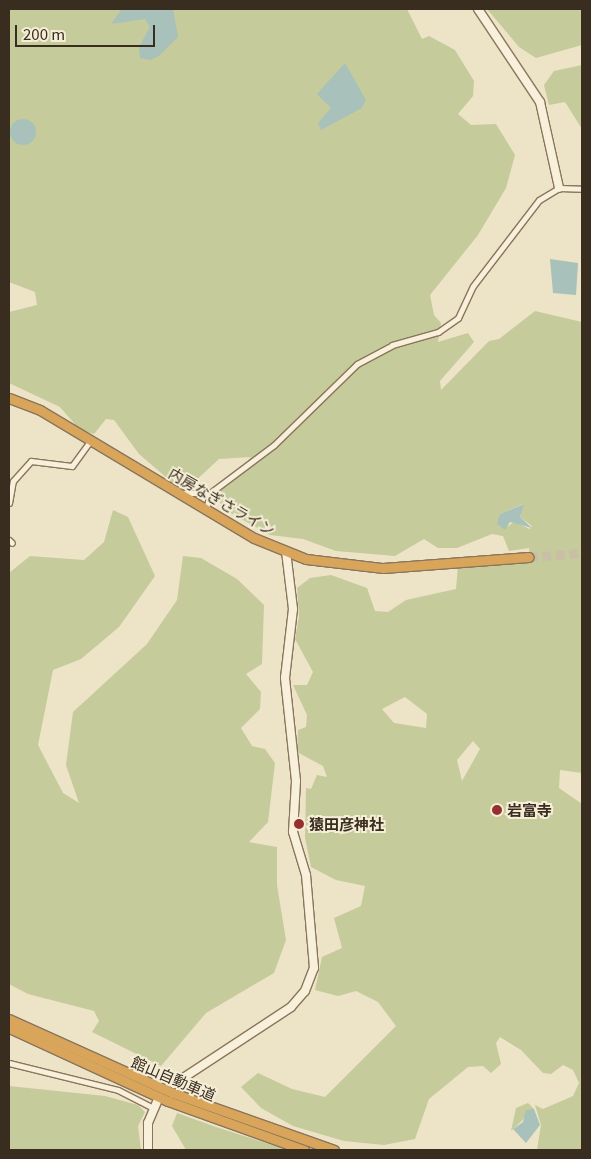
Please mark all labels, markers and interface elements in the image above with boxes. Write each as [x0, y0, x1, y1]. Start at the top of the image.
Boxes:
scale bar [18, 15, 158, 47]
text: 200 m [23, 23, 65, 44]
street label: 内房なぎさライン [166, 463, 278, 539]
place label: 岩富寺 [507, 801, 552, 819]
marker: 岩富寺 [491, 804, 503, 816]
place label: 猿田彦神社 [309, 815, 384, 833]
marker: 猿田彦神社 [293, 818, 305, 830]
street label: 館山自動車道 [129, 1052, 219, 1104]

